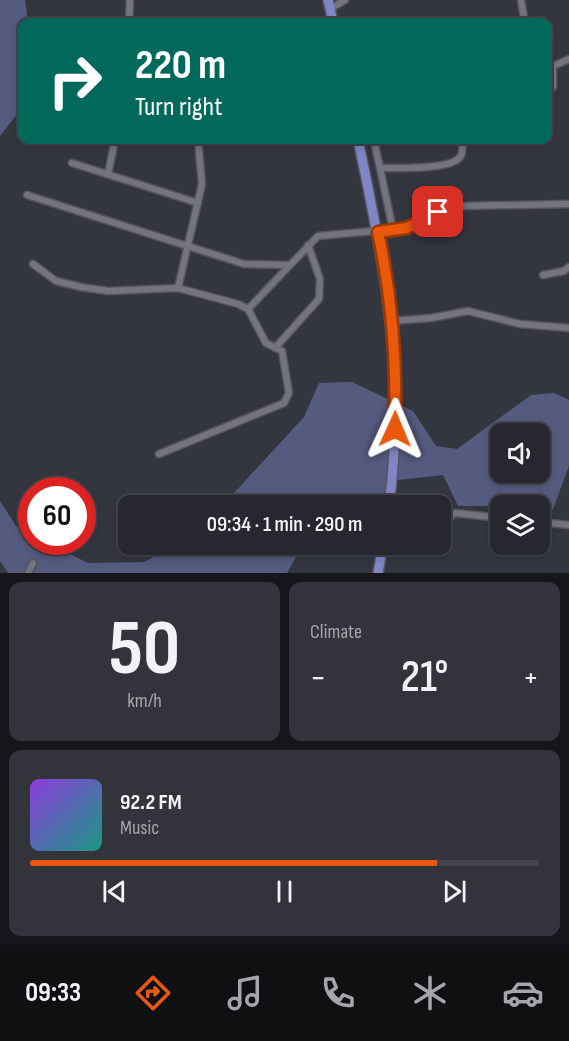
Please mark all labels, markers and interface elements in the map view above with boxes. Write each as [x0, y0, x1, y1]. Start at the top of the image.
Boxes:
text: 220 m [135, 40, 226, 91]
icon: right [36, 42, 114, 120]
text: Turn right [135, 91, 222, 123]
pin [412, 186, 463, 237]
icon: arrive [421, 195, 454, 228]
position arrow [363, 397, 427, 461]
map controls [490, 423, 550, 555]
button: sound [490, 423, 550, 483]
speed limit sign: 60 [18, 477, 96, 555]
button: layers [490, 495, 550, 555]
text: 09:34 · 1 min · 290 m [207, 511, 362, 538]
text: 50 [109, 603, 180, 696]
text: Climate [310, 620, 362, 644]
text: 21° [401, 650, 448, 705]
text: − [310, 658, 326, 698]
text: + [523, 658, 539, 698]
text: km/h [127, 689, 162, 713]
text: 92.2 FM [120, 789, 182, 816]
text: Music [120, 816, 159, 840]
icon: previous [98, 875, 131, 908]
icon: pause [268, 875, 301, 908]
icon: next [438, 875, 471, 908]
icon: directions [132, 972, 174, 1014]
icon: music [224, 972, 266, 1014]
icon: phone [317, 972, 359, 1014]
icon: climate [409, 972, 451, 1014]
icon: car [502, 972, 544, 1014]
text: 09:33 [25, 977, 81, 1009]

